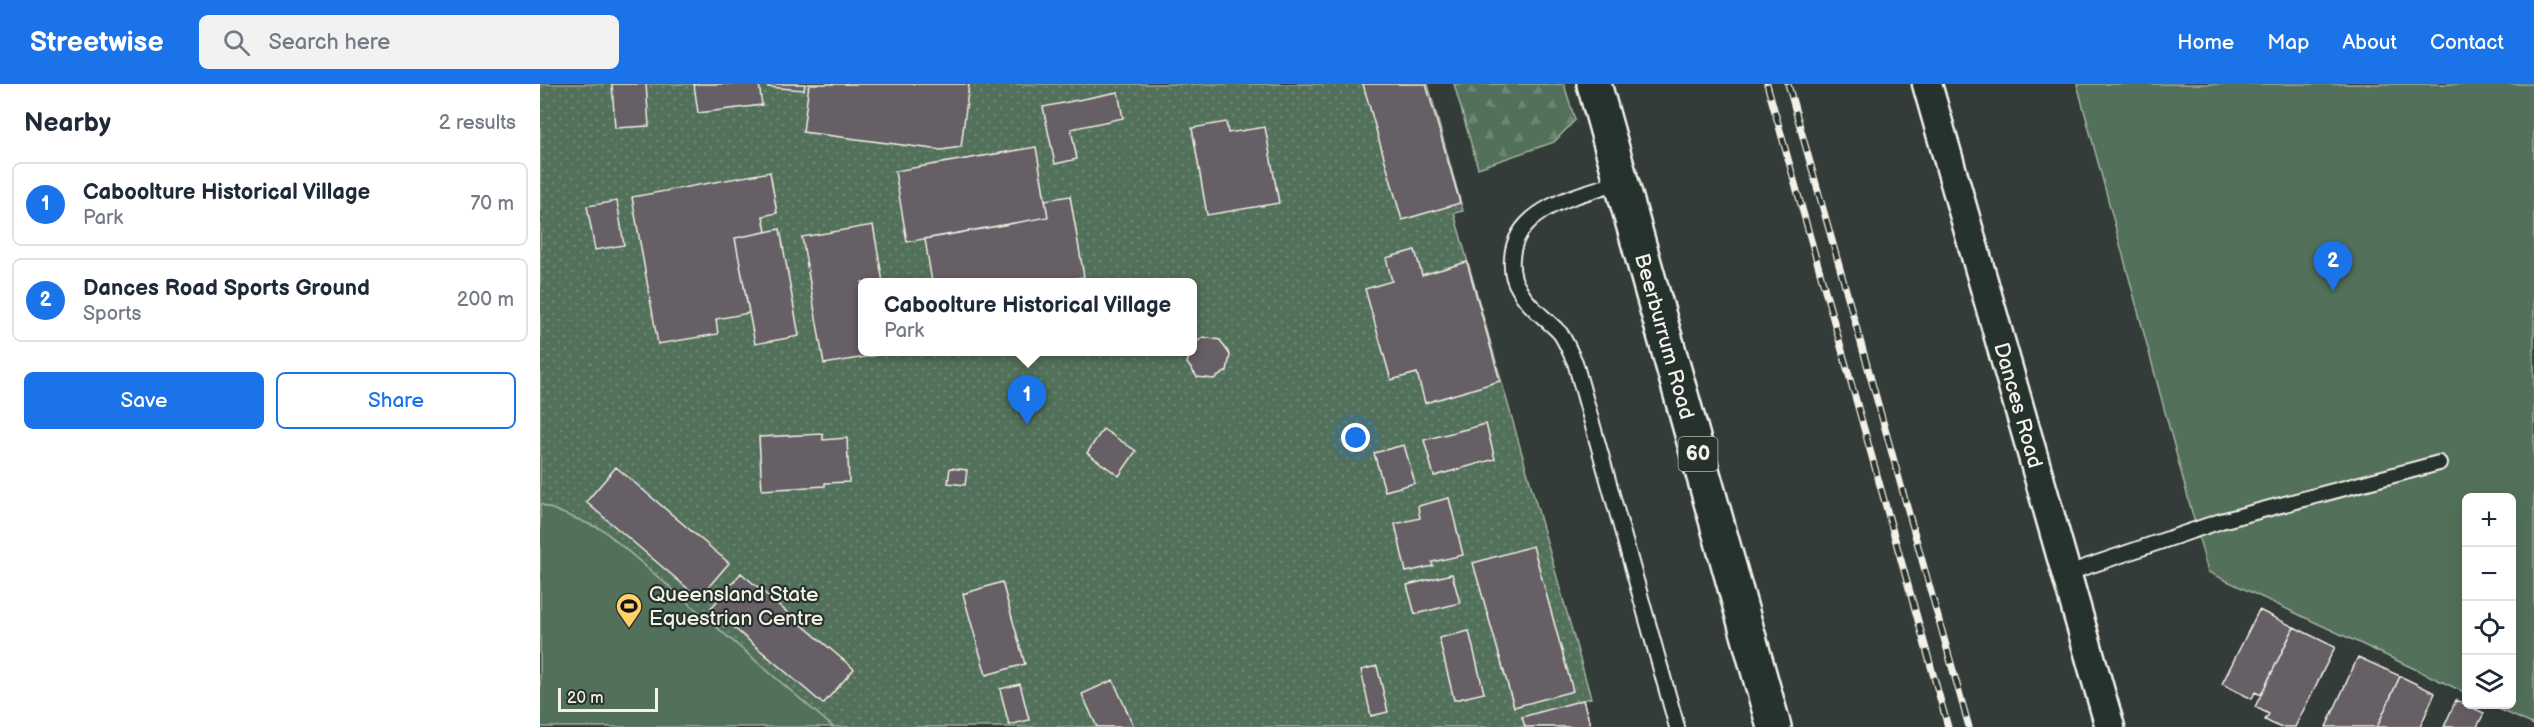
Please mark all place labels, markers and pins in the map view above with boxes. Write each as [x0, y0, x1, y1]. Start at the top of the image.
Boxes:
pin: 2 [2314, 242, 2352, 291]
pin: 1 [1008, 376, 1046, 425]
place label: Queensland State Equestrian Centre [649, 582, 823, 631]
sports icon: Queensland State Equestrian Centre [614, 591, 644, 629]

